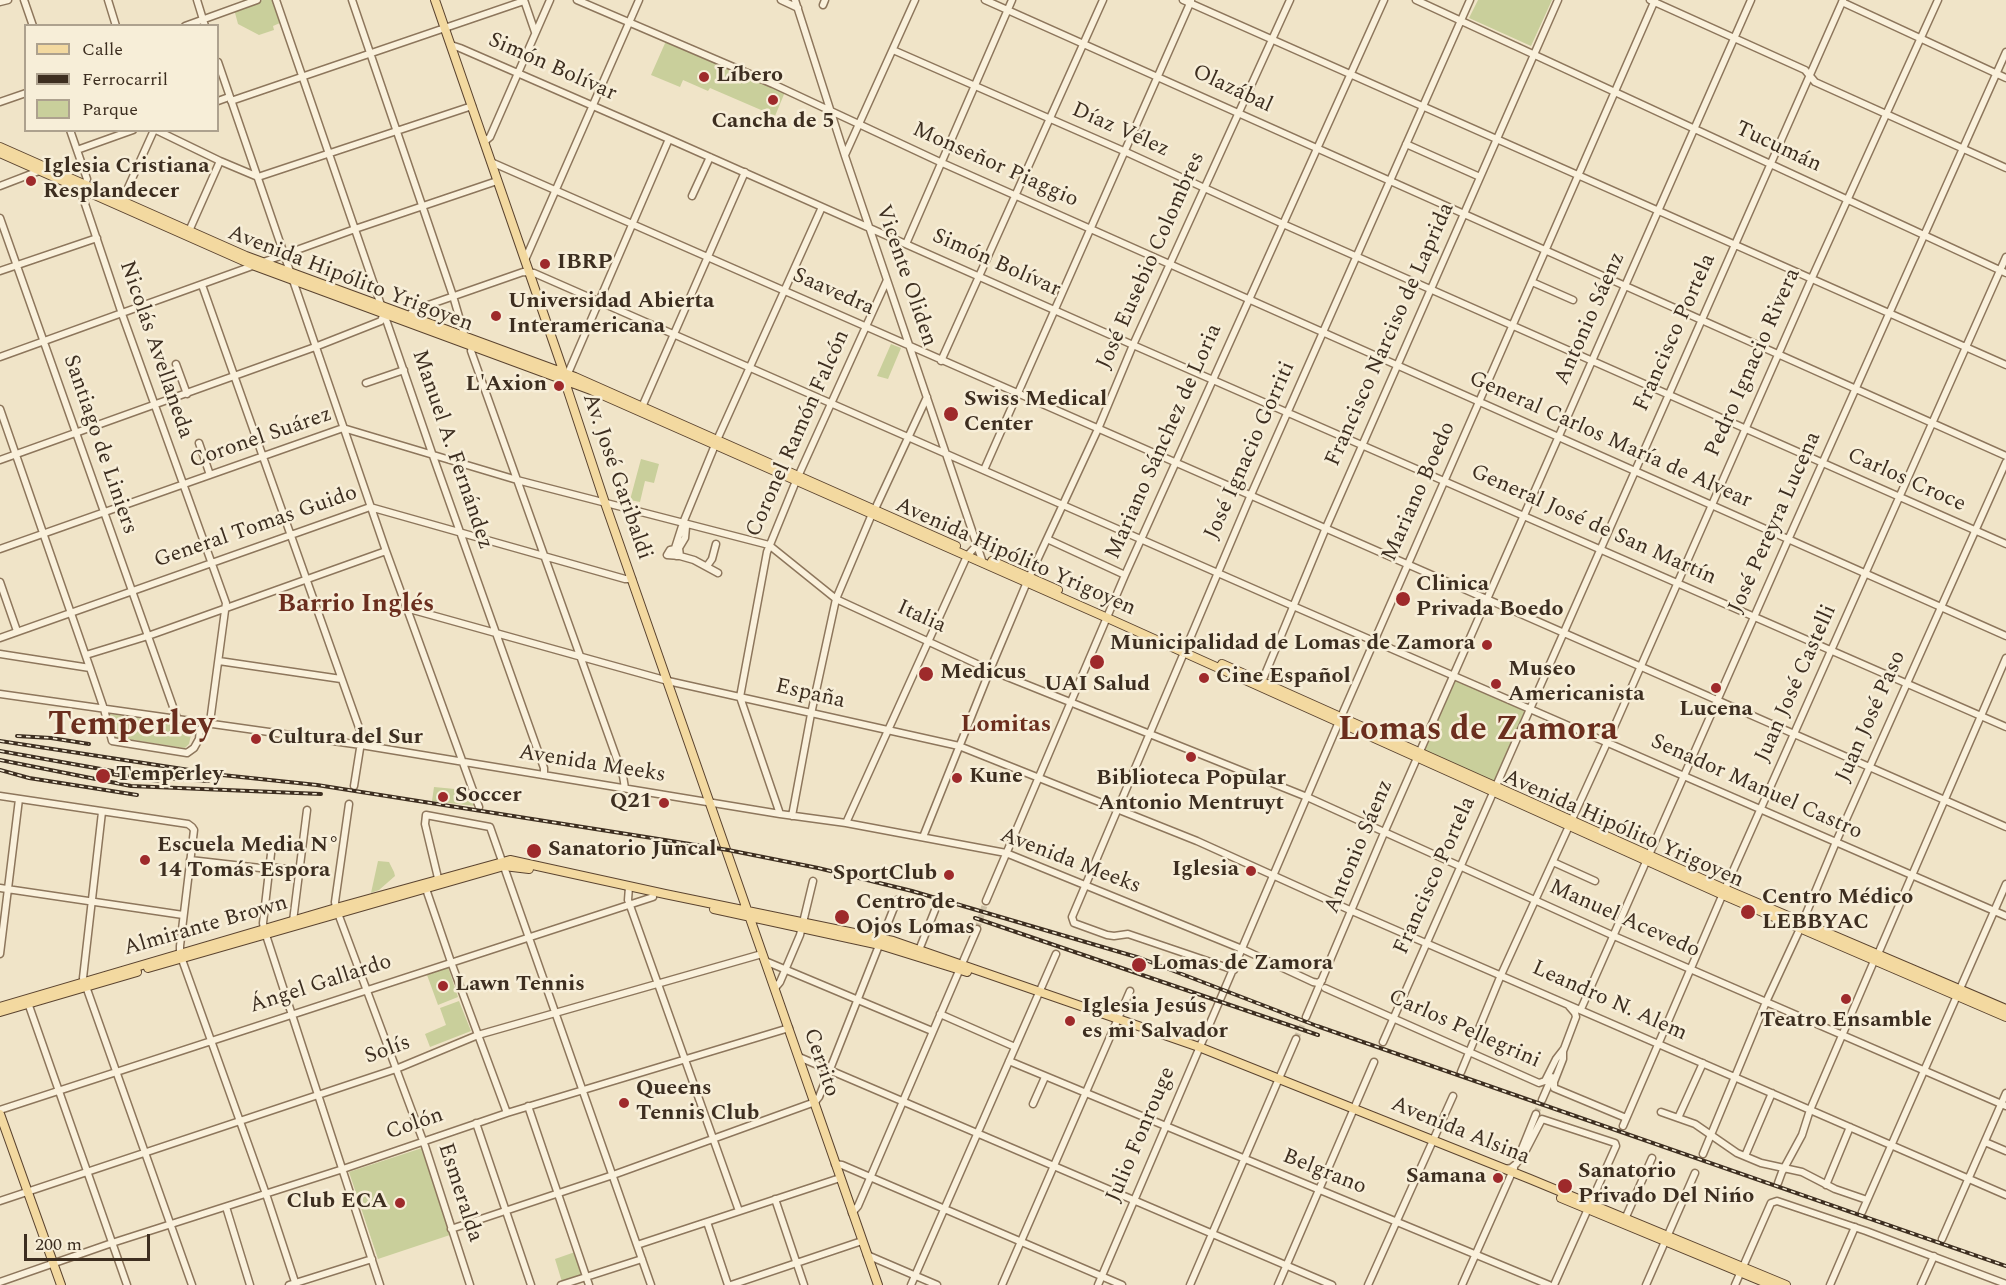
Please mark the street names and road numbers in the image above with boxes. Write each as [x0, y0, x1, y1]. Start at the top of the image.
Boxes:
street label: Simón Bolívar [484, 28, 620, 108]
street label: Olazábal [1188, 60, 1276, 120]
street label: Díaz Vélez [1067, 98, 1173, 164]
street label: Tucumán [1731, 117, 1825, 179]
street label: Monseñor Piaggio [908, 118, 1082, 214]
street label: José Eusebio Colombres [1092, 148, 1212, 374]
street label: Francisco Narciso de Laprida [1321, 199, 1461, 471]
street label: Vicente Oliden [868, 202, 942, 350]
street label: Avenida Hipólito Yrigoyen [224, 221, 476, 339]
street label: Simón Bolívar [928, 224, 1064, 304]
street label: Antonio Sáenz [1550, 248, 1632, 390]
street label: Francisco Portela [1629, 250, 1723, 416]
street label: Nicolás Avellaneda [112, 258, 198, 442]
street label: Saavedra [788, 263, 878, 323]
street label: Pedro Ignacio Rivera [1701, 265, 1807, 461]
street label: Mariano Sánchez de Loria [1101, 320, 1229, 564]
street label: Coronel Ramón Falcón [741, 326, 857, 542]
street label: Manuel A. Fernández [404, 347, 498, 553]
street label: Santiago de Liniers [56, 352, 142, 538]
street label: José Ignacio Gorriti [1200, 358, 1302, 544]
street label: General Carlos María de Alvear [1464, 366, 1756, 516]
street label: Av. José Garibaldi [575, 390, 657, 564]
street label: Coronel Suárez [186, 402, 336, 476]
street label: Mariano Boedo [1377, 418, 1463, 566]
street label: José Pereyra Lucena [1724, 428, 1828, 618]
street label: Carlos Croce [1843, 443, 1969, 519]
street label: General José de San Martín [1466, 460, 1720, 592]
street label: General Tomas Guido [151, 481, 361, 575]
street label: Avenida Hipólito Yrigoyen [891, 493, 1139, 623]
street label: Italia [892, 596, 950, 640]
street label: Juan José Castelli [1750, 601, 1844, 767]
street label: Juan José Paso [1831, 647, 1913, 787]
street label: España [773, 674, 847, 716]
street label: Senador Manuel Castro [1646, 729, 1866, 847]
street label: Avenida Meeks [517, 740, 667, 790]
street label: Avenida Hipólito Yrigoyen [1499, 765, 1747, 895]
street label: Antonio Sáenz [1320, 776, 1400, 918]
street label: Francisco Portela [1389, 793, 1483, 959]
street label: Avenida Meeks [996, 823, 1144, 901]
street label: Manuel Acevedo [1545, 875, 1703, 965]
street label: Almirante Brown [121, 891, 291, 963]
street label: Ángel Gallardo [247, 950, 395, 1020]
street label: Leandro N. Alem [1527, 956, 1691, 1048]
street label: Carlos Pellegrini [1384, 985, 1544, 1075]
street label: Cerrito [796, 1025, 844, 1101]
street label: Solís [361, 1031, 415, 1071]
street label: Julio Fonrouge [1102, 1063, 1182, 1207]
street label: Avenida Alsina [1387, 1092, 1533, 1172]
street label: Colón [383, 1103, 447, 1147]
street label: Esmeralda [431, 1140, 487, 1246]
street label: Belgrano [1278, 1144, 1370, 1202]

